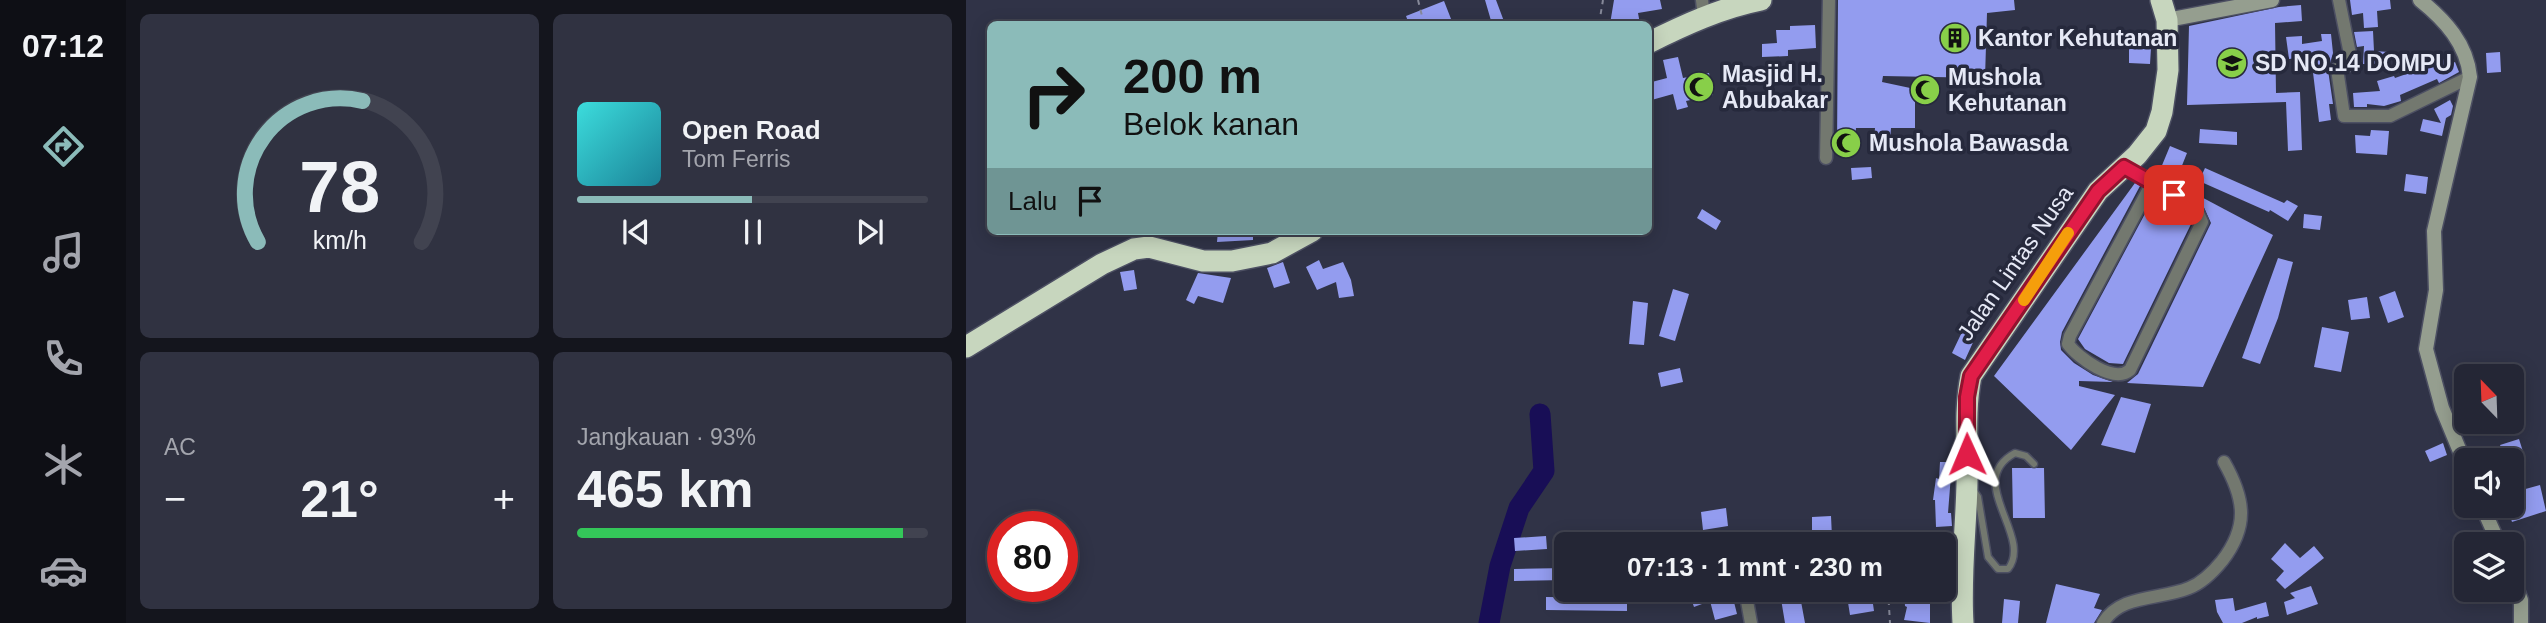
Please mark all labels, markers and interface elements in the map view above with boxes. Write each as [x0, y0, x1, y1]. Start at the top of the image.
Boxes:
building icon: Kantor Kehutanan [1938, 21, 1972, 55]
place label: Kantor Kehutanan [1978, 25, 2177, 51]
text: 07:12 [22, 28, 104, 64]
school or university icon: SD NO.14 DOMPU [2215, 46, 2249, 80]
icon: right [1008, 49, 1099, 140]
text: 200 m [1123, 49, 1262, 103]
place label: SD NO.14 DOMPU [2255, 50, 2452, 76]
place label: Masjid H. Abubakar [1722, 61, 1828, 113]
place label: Mushola Kehutanan [1948, 64, 2067, 116]
mosque icon: Masjid H. Abubakar [1682, 70, 1716, 104]
mosque icon: Mushola Kehutanan [1908, 73, 1942, 107]
text: Belok kanan [1123, 106, 1299, 142]
text: Open Road [682, 115, 821, 145]
icon: directions [39, 122, 88, 171]
mosque icon: Mushola Bawasda [1829, 126, 1863, 160]
place label: Mushola Bawasda [1869, 130, 2069, 156]
text: Tom Ferris [682, 146, 791, 172]
text: 78 [299, 147, 380, 228]
pin [2144, 165, 2204, 225]
icon: arrive [2155, 176, 2193, 214]
street label: Jalan Lintas Nusa [1952, 180, 2078, 345]
icon: arrive [1071, 182, 1109, 220]
text: Lalu [1008, 186, 1057, 216]
icon: previous [617, 213, 655, 251]
icon: pause [734, 213, 772, 251]
icon: next [851, 213, 889, 251]
text: km/h [312, 226, 367, 254]
icon: music [39, 228, 88, 277]
icon: phone [39, 334, 88, 383]
north arrow [2454, 364, 2524, 434]
map controls [2454, 364, 2524, 602]
position arrow [1930, 417, 2004, 491]
text: Jangkauan · 93% [577, 424, 756, 450]
text: AC [164, 434, 196, 460]
icon: climate [39, 440, 88, 489]
button: sound [2454, 448, 2524, 518]
text: 465 km [577, 460, 753, 518]
text: 21° [300, 470, 379, 528]
text: − [164, 478, 186, 520]
text: + [493, 478, 515, 520]
speed limit sign: 80 [987, 511, 1078, 602]
button: layers [2454, 532, 2524, 602]
icon: car [39, 546, 88, 595]
text: 07:13 · 1 mnt · 230 m [1627, 552, 1883, 582]

